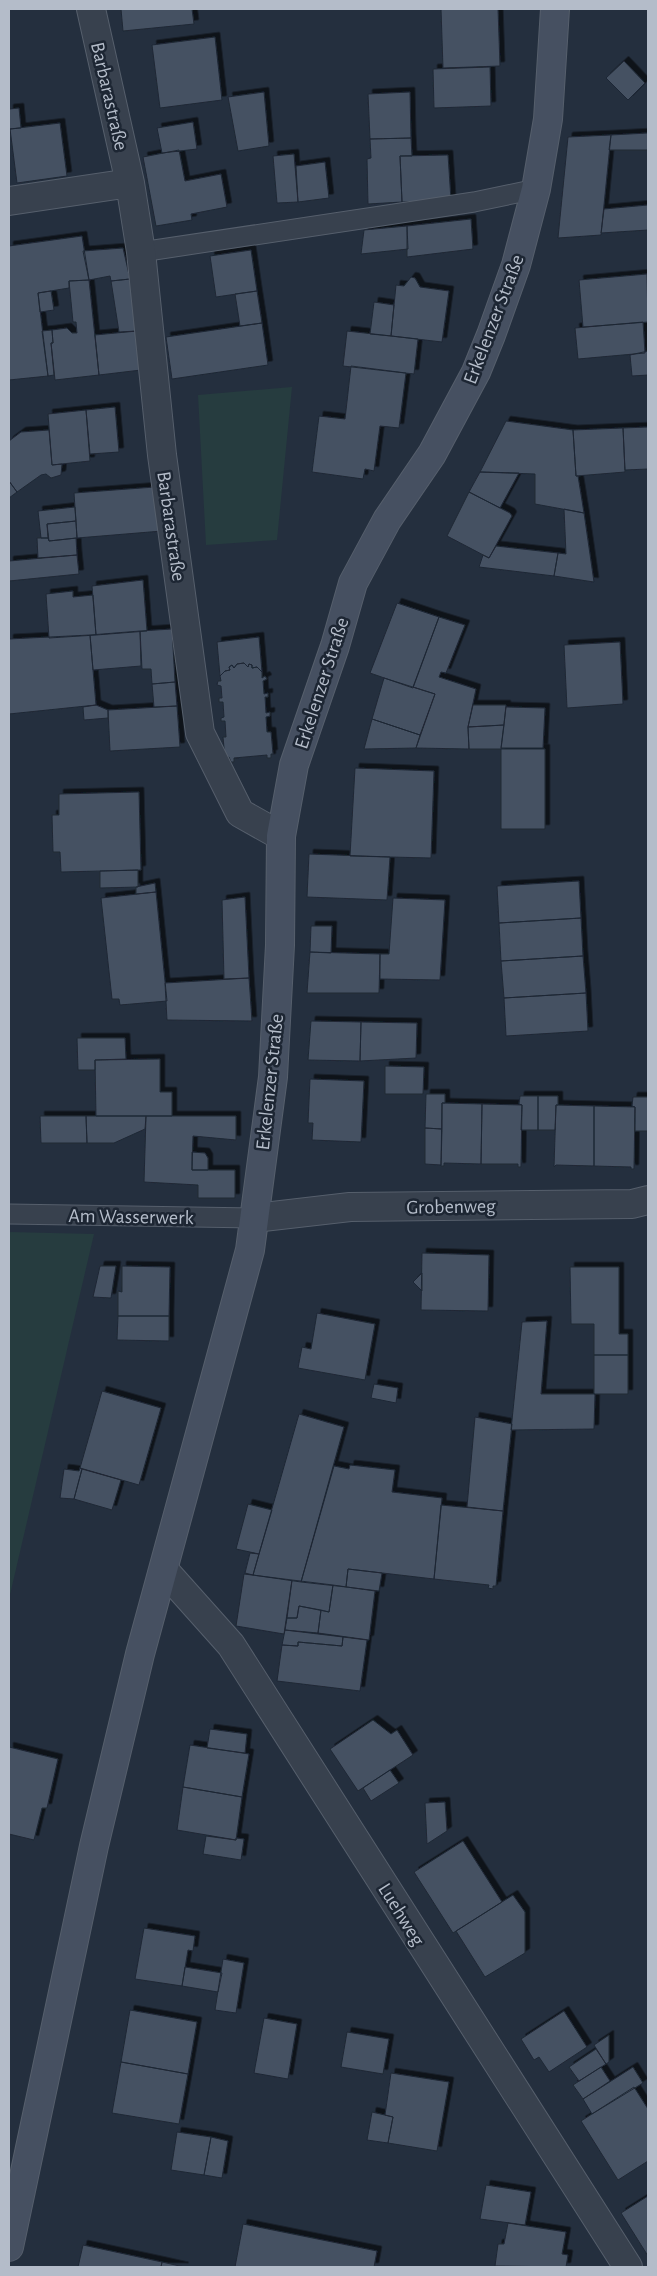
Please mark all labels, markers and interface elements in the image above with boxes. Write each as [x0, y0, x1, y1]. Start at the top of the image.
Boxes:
street label: Barbarastraße [87, 40, 131, 152]
street label: Erkelenzer Straße [460, 252, 528, 387]
street label: Barbarastraße [153, 470, 189, 582]
street label: Erkelenzer Straße [291, 615, 353, 752]
street label: Erkelenzer Straße [253, 1013, 287, 1151]
street label: Grobenweg [406, 1196, 496, 1218]
street label: Am Wasserwerk [68, 1206, 194, 1228]
street label: Luehweg [374, 1880, 428, 1950]

